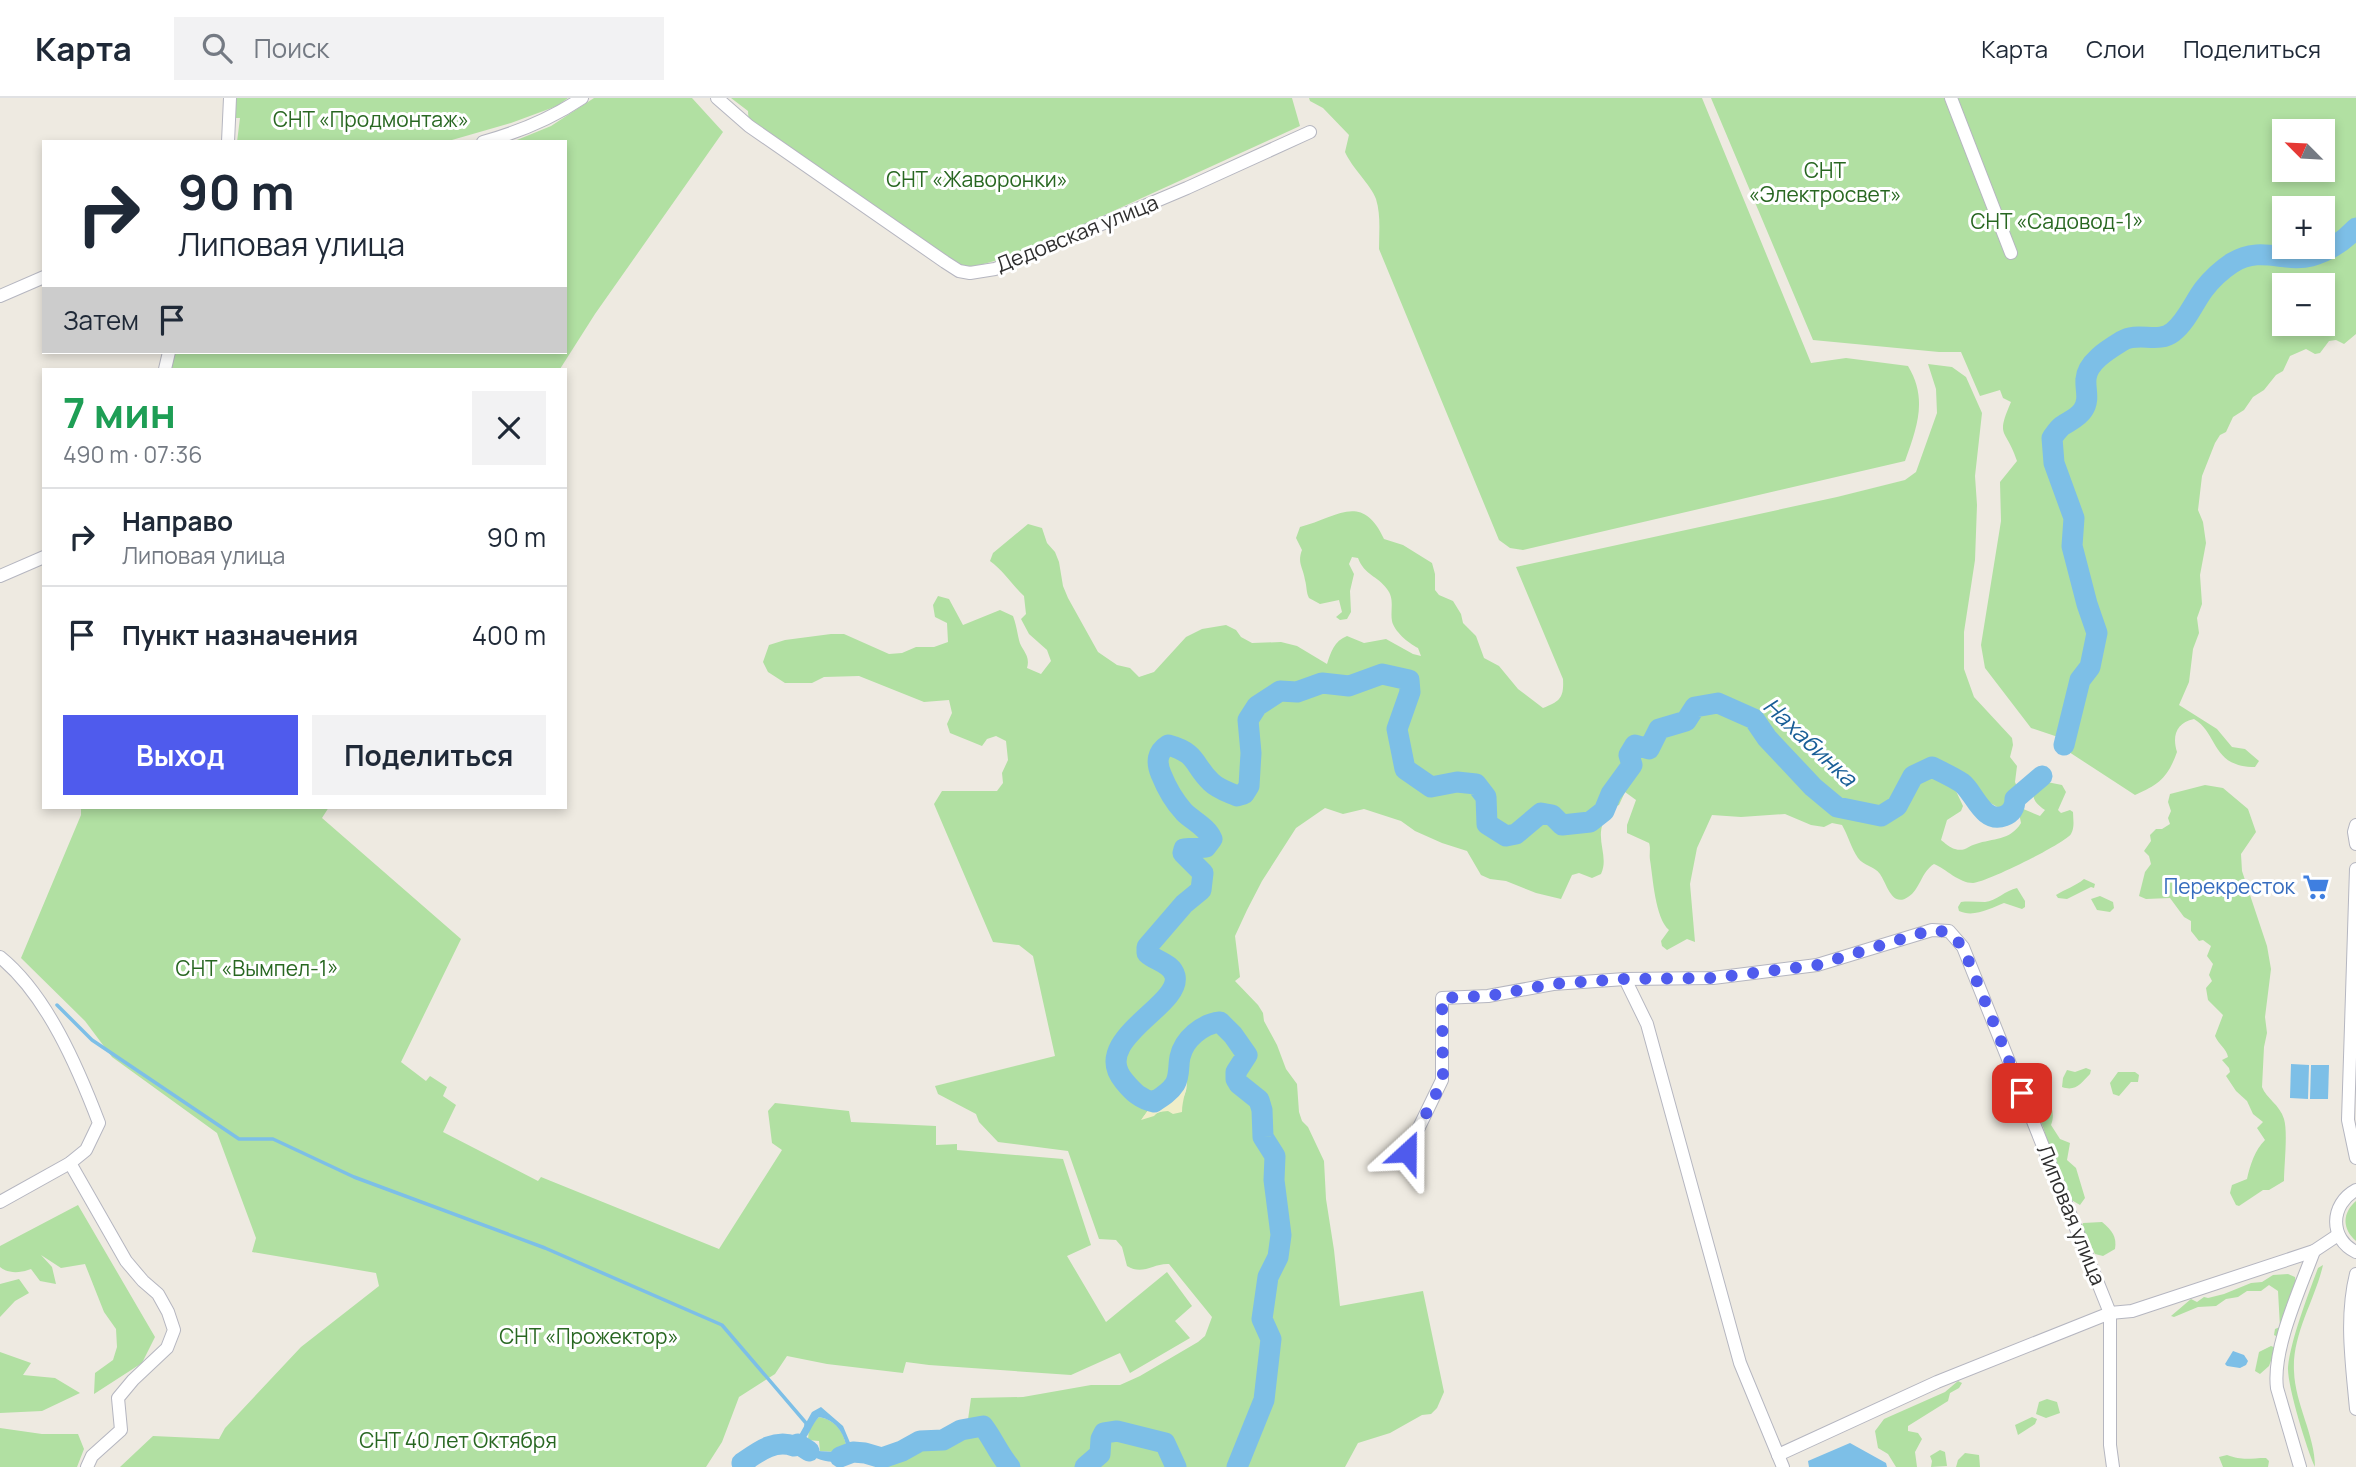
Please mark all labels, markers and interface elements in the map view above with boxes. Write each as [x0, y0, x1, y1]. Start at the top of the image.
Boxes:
search box [174, 17, 664, 80]
text: Карта [35, 26, 132, 71]
icon: search [198, 29, 236, 67]
text: Поиск [254, 30, 329, 66]
text: Карта [1981, 32, 2048, 65]
text: Слои [2086, 32, 2145, 65]
text: Поделиться [2183, 32, 2321, 65]
park label: СНТ «Продмонтаж» [273, 105, 469, 133]
north arrow [2272, 119, 2334, 182]
map controls [2272, 119, 2335, 336]
park label: СНТ «Электросвет» [1748, 156, 1902, 208]
text: 90 m [178, 158, 295, 225]
park label: СНТ «Жаворонки» [886, 165, 1068, 193]
icon: right [63, 168, 154, 259]
street label: Дедовская улица [991, 188, 1162, 278]
button: + [2272, 196, 2335, 259]
park label: СНТ «Садовод-1» [1971, 207, 2143, 235]
text: Липовая улица [178, 222, 405, 266]
button: − [2272, 273, 2335, 336]
icon: arrive [153, 301, 191, 339]
text: Затем [63, 302, 139, 338]
text: 7 мин [63, 383, 176, 441]
button: close [472, 391, 546, 465]
text: 490 m · 07:36 [63, 438, 203, 470]
text: Направо [122, 503, 233, 539]
icon: right [63, 518, 101, 556]
text: 90 m [487, 519, 546, 555]
text: Липовая улица [122, 539, 285, 571]
icon: arrive [63, 616, 101, 654]
text: Пункт назначения [122, 617, 358, 653]
text: 400 m [472, 617, 546, 653]
water label: Нахабинка [1757, 690, 1865, 794]
button: Выход [63, 715, 298, 795]
button: Поделиться [312, 715, 546, 795]
place label: Перекресток [2164, 872, 2296, 900]
supermarket icon: Перекресток [2301, 872, 2331, 902]
park label: СНТ «Вымпел-1» [176, 954, 338, 982]
pin [1992, 1063, 2052, 1123]
icon: arrive [2003, 1074, 2041, 1112]
position arrow [1370, 1115, 1444, 1189]
street label: Липовая улица [2031, 1140, 2113, 1289]
park label: СНТ «Прожектор» [499, 1322, 679, 1350]
park label: СНТ 40 лет Октября [359, 1426, 557, 1454]

